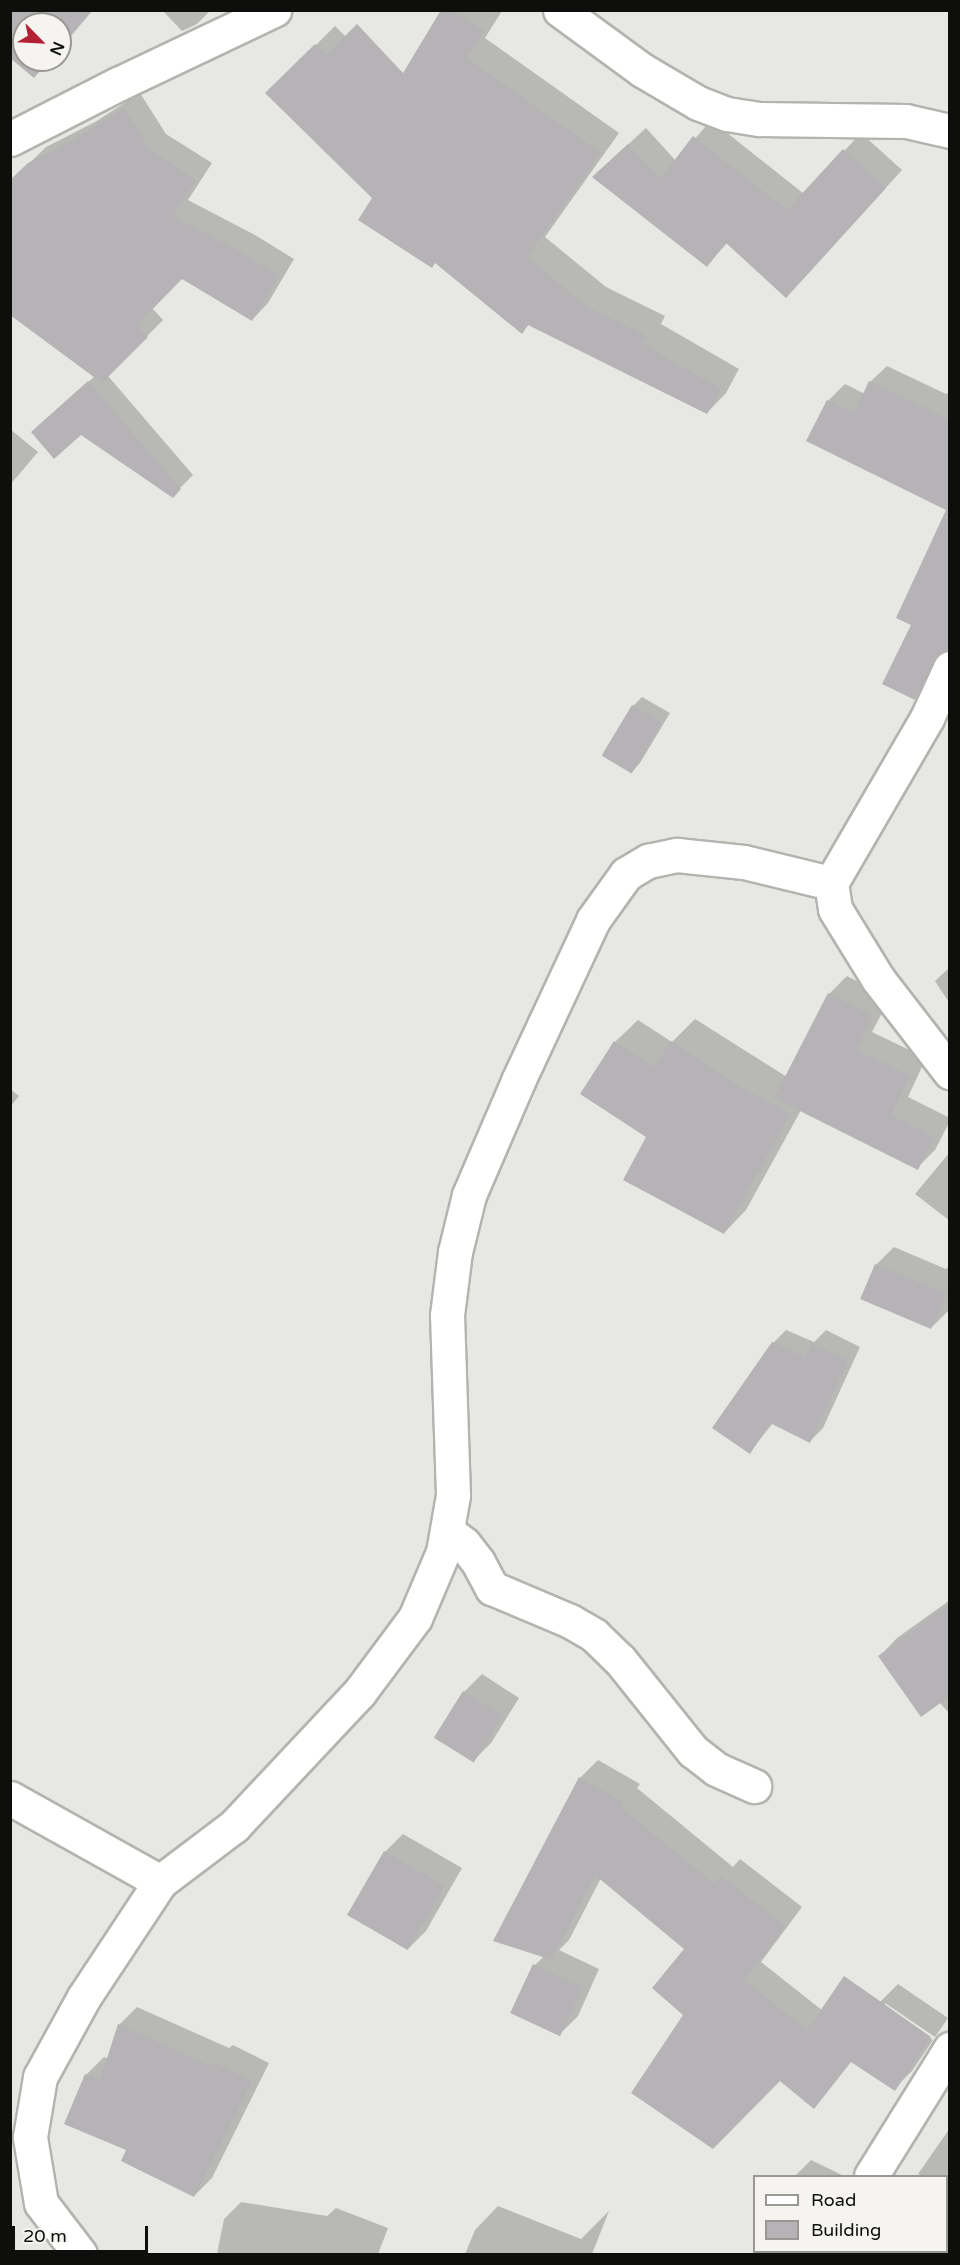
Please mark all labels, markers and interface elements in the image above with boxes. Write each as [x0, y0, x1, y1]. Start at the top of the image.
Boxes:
north arrow [12, 12, 72, 72]
text: N [45, 39, 68, 58]
legend [753, 2175, 948, 2253]
text: Road [811, 2189, 856, 2211]
scale bar [15, 2214, 152, 2252]
text: Building [811, 2219, 881, 2241]
text: 20 m [23, 2225, 67, 2247]

